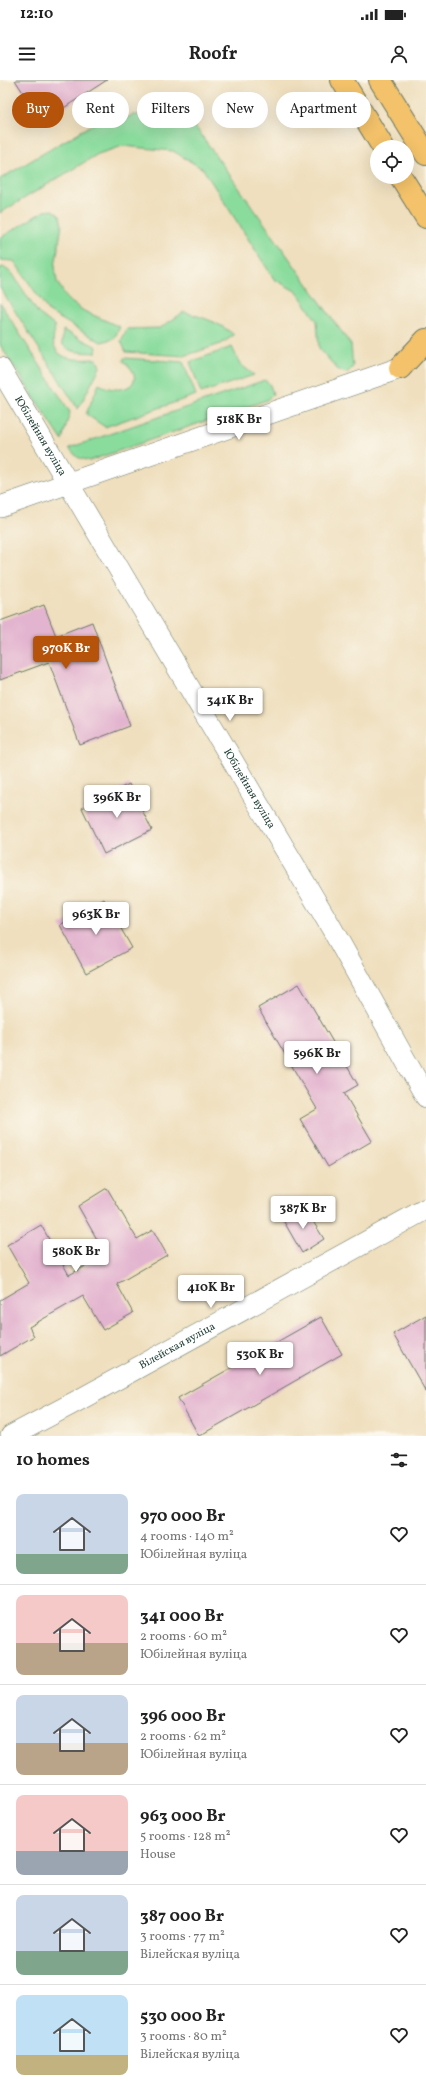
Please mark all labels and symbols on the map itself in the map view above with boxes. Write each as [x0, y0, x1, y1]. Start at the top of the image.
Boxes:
street label: Юбілейная вуліца [11, 393, 70, 479]
pin: 518K Br [202, 407, 276, 441]
pin: 970K Br [29, 636, 103, 670]
pin: 341K Br [193, 688, 267, 722]
street label: Юбілейная вуліца [220, 746, 279, 832]
pin: 396K Br [80, 785, 154, 819]
pin: 963K Br [59, 902, 133, 936]
pin: 596K Br [280, 1041, 354, 1075]
pin: 387K Br [266, 1196, 340, 1230]
pin: 580K Br [39, 1239, 113, 1273]
pin: 410K Br [174, 1275, 248, 1309]
street label: Вілейская вуліца [136, 1319, 218, 1373]
pin: 530K Br [223, 1342, 297, 1376]

